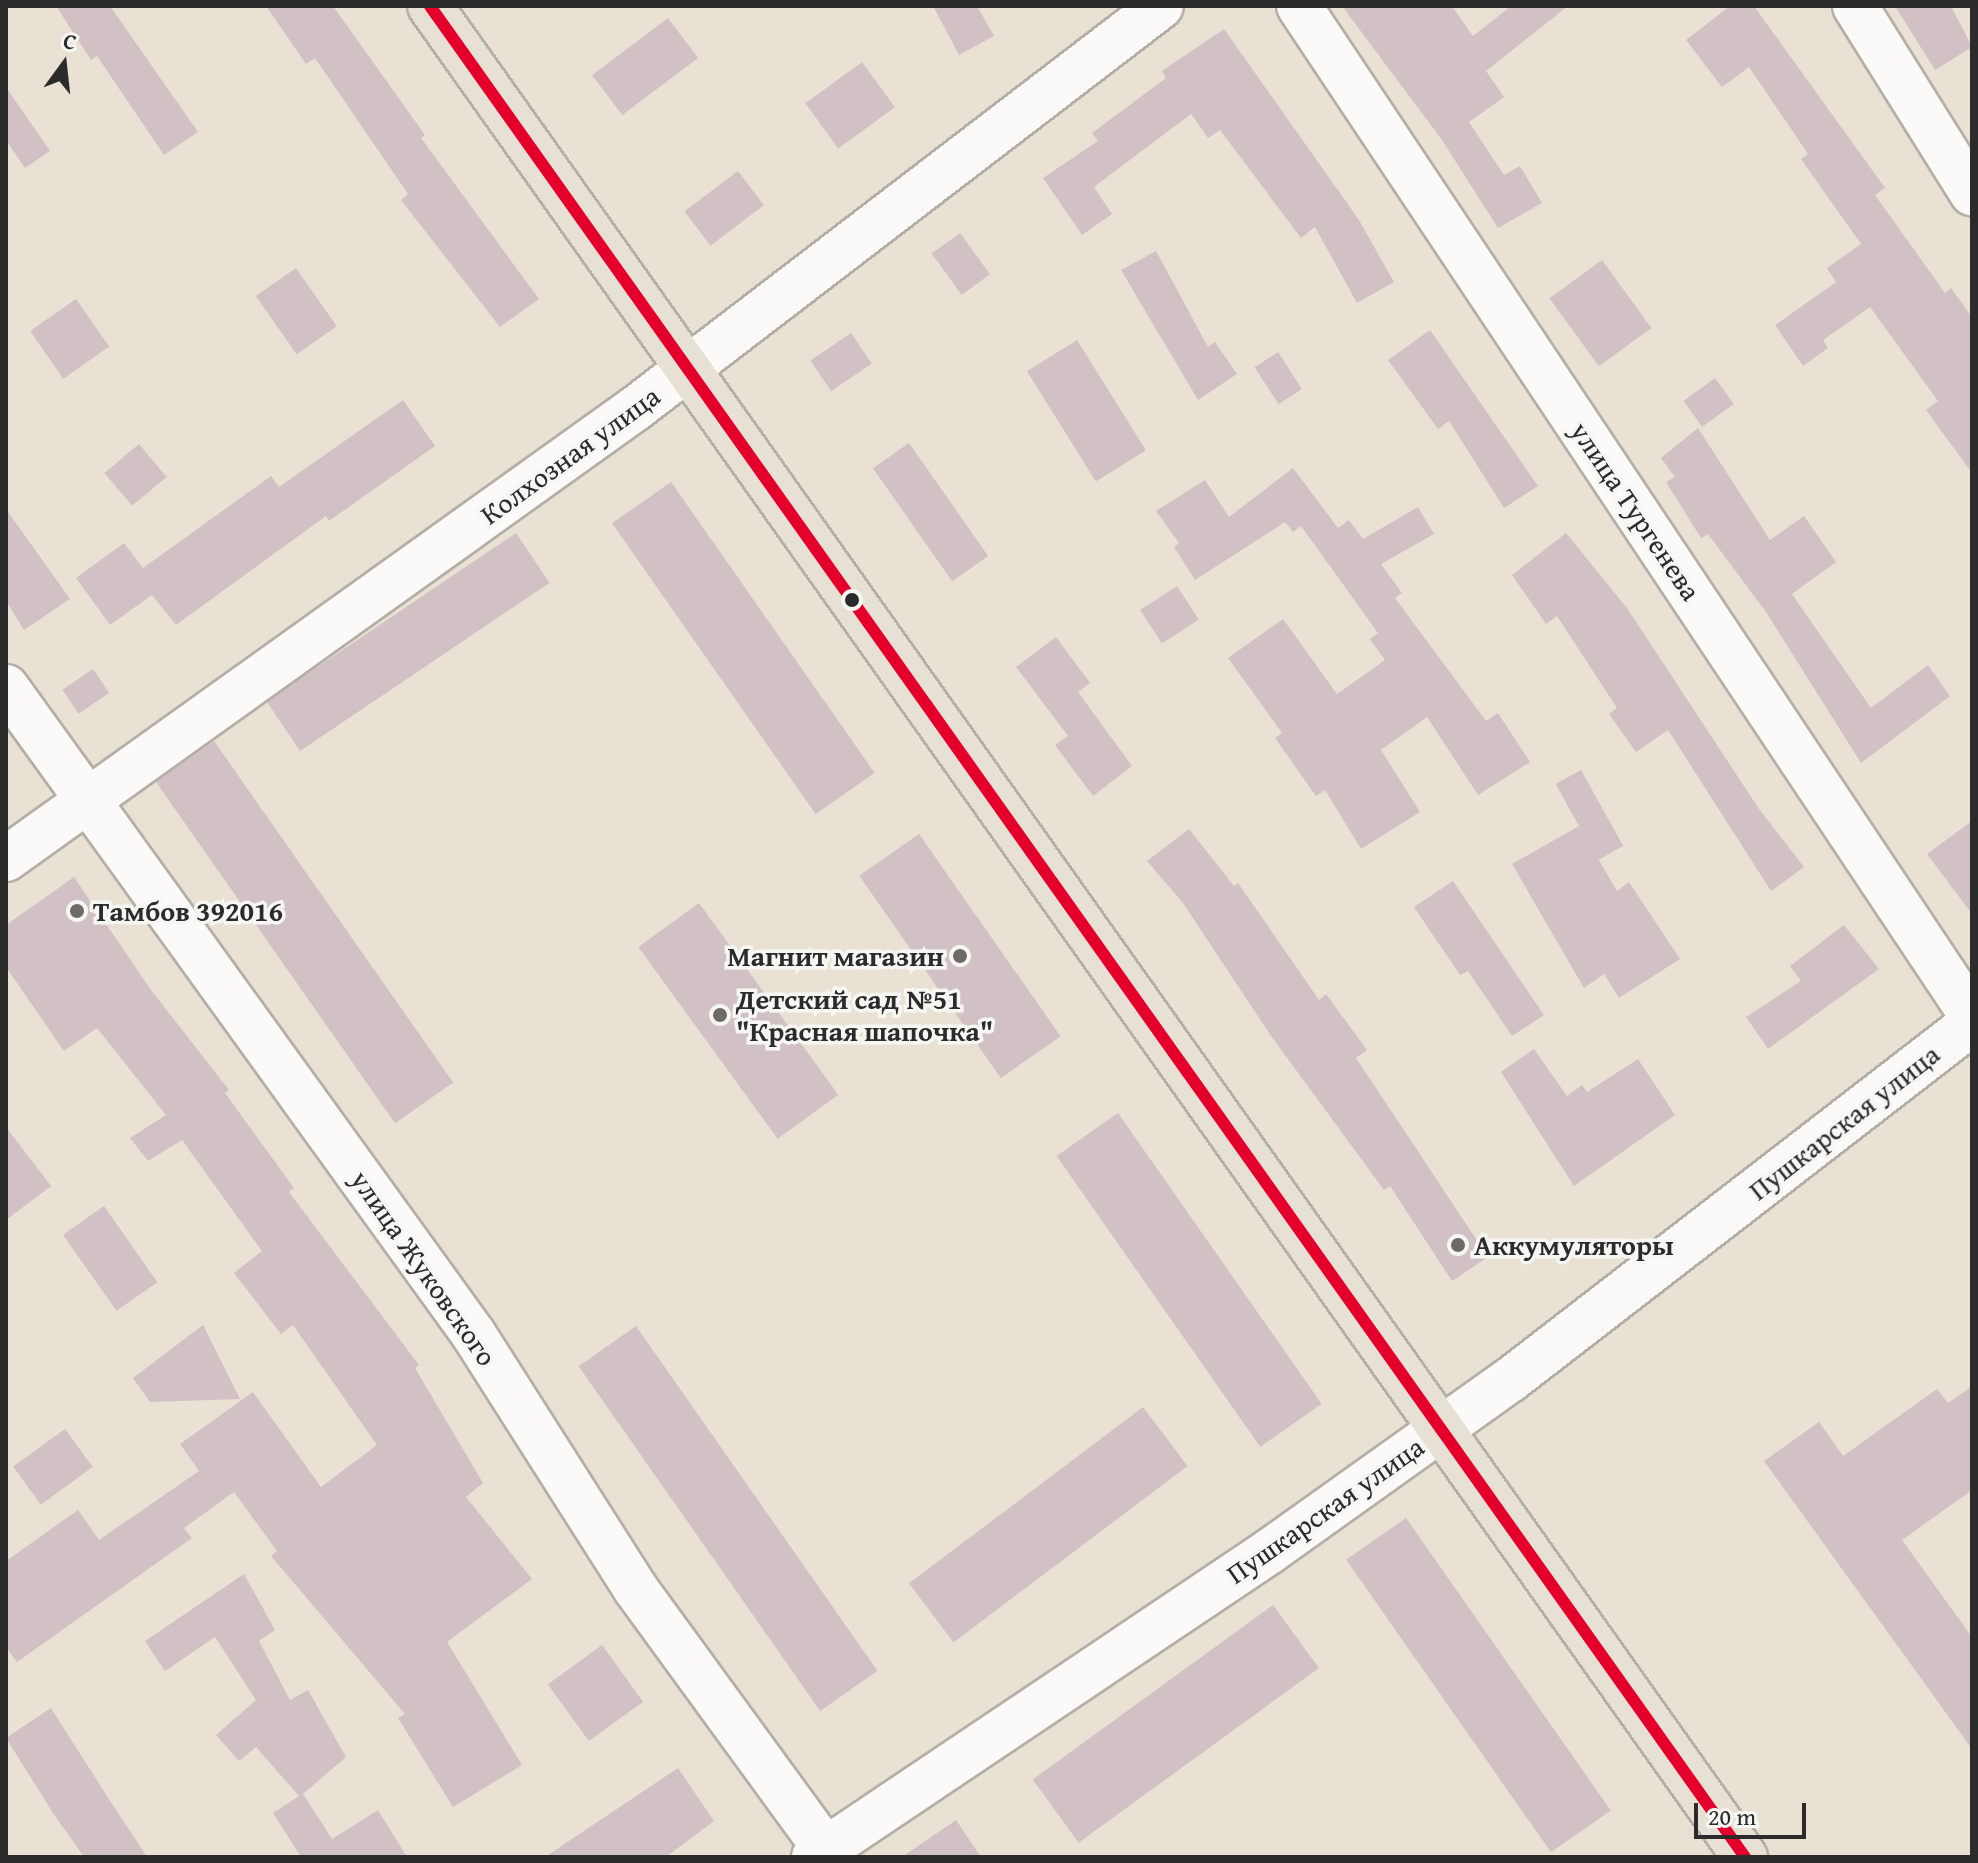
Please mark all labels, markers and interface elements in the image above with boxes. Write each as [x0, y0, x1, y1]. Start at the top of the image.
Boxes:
north arrow [24, 24, 104, 104]
text: С [60, 24, 80, 58]
street label: Колхозная улица [474, 379, 666, 531]
street label: улица Тургенева [1564, 415, 1708, 607]
unlabelled marker [844, 592, 860, 608]
place label: Тамбов 392016 [93, 894, 283, 928]
marker: Тамбов 392016 [68, 902, 86, 920]
place label: Магнит магазин [727, 939, 944, 973]
marker: Магнит магазин [951, 947, 969, 965]
place label: Детский сад №51 "Красная шапочка" [736, 982, 993, 1048]
marker: Детский сад №51 "Красная шапочка" [711, 1006, 729, 1024]
street label: Пушкарская улица [1742, 1037, 1946, 1207]
street label: улица Жуковского [344, 1164, 504, 1372]
place label: Аккумуляторы [1474, 1228, 1674, 1262]
marker: Аккумуляторы [1449, 1236, 1467, 1254]
street label: Пушкарская улица [1220, 1429, 1430, 1591]
scale bar [1698, 1787, 1810, 1837]
text: 20 m [1708, 1799, 1756, 1834]

